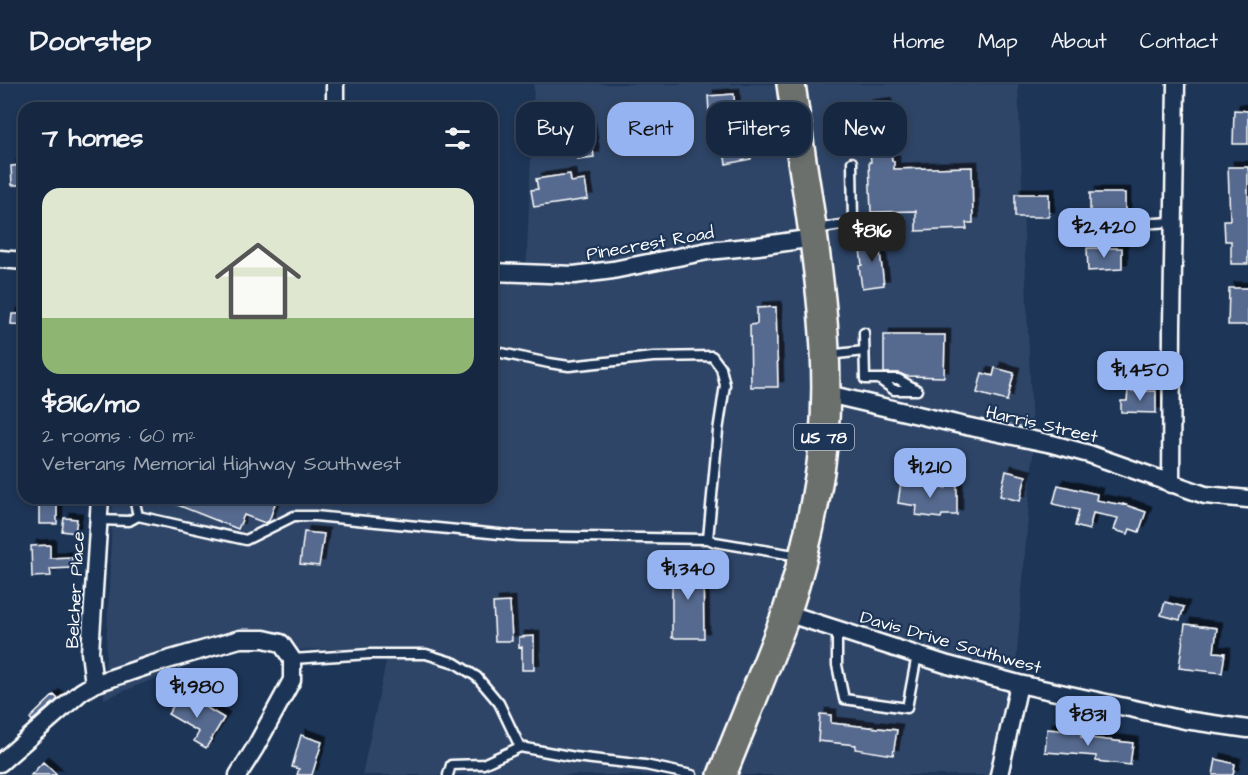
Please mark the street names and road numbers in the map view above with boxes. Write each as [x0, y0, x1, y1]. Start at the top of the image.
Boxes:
street label: Pinecrest Road [584, 220, 716, 267]
street label: Harris Street [983, 399, 1101, 450]
road number: US 78 [794, 424, 854, 450]
street label: Belcher Place [60, 531, 91, 649]
street label: Davis Drive Southwest [857, 605, 1045, 681]

